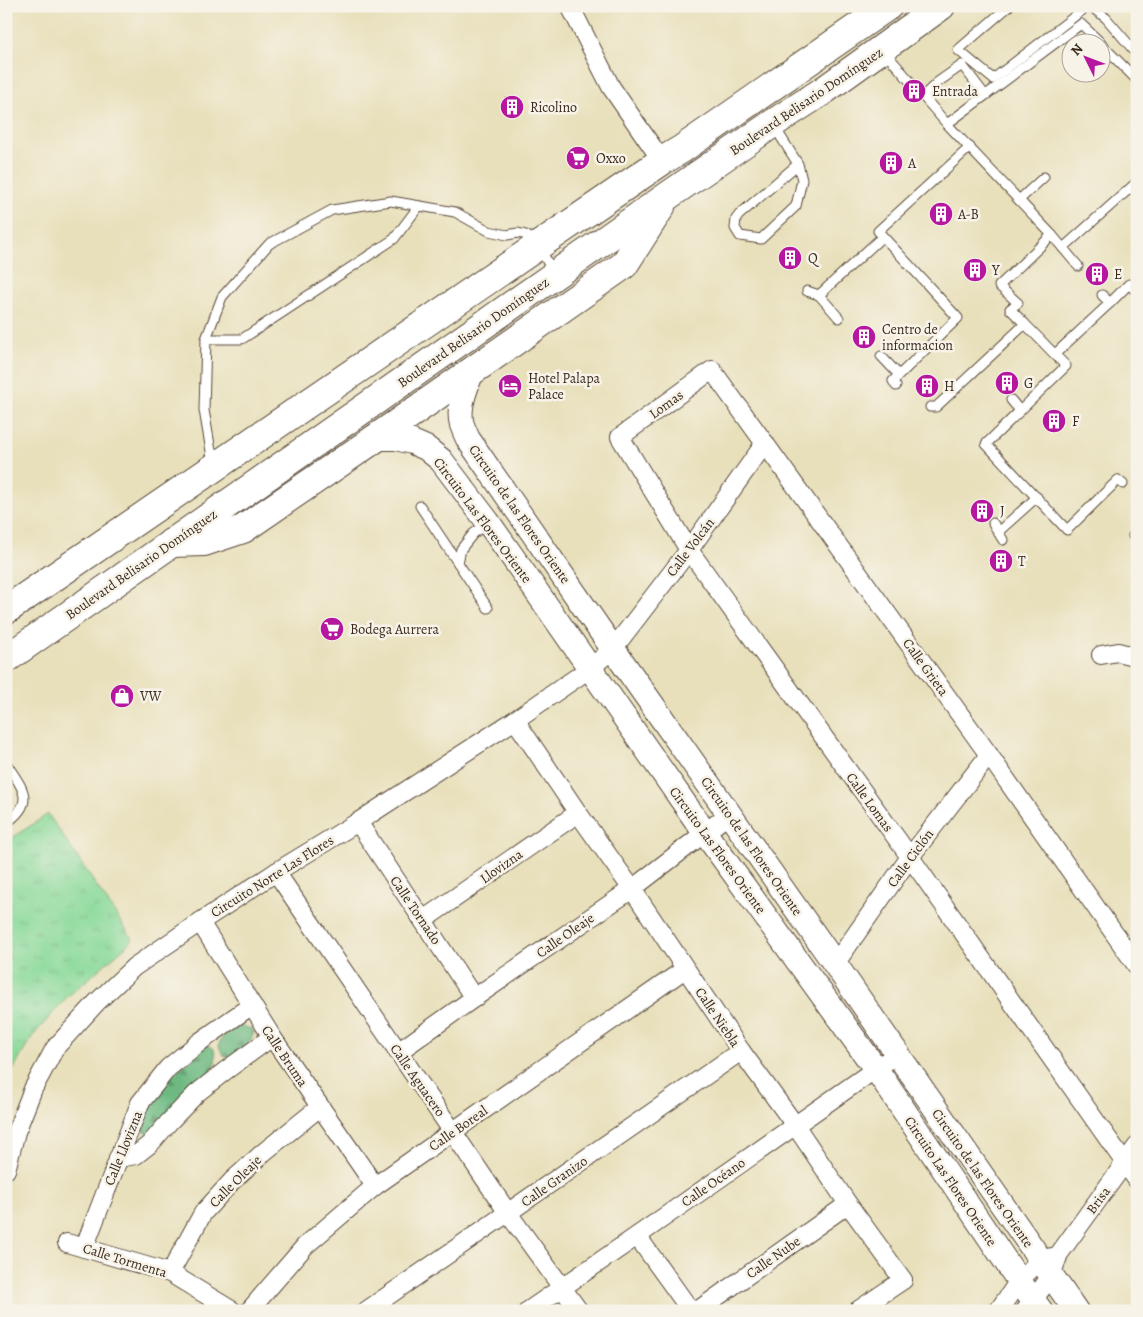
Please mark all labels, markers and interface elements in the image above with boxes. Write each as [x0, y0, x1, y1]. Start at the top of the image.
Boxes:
north arrow [1060, 32, 1110, 82]
text: N [1066, 39, 1087, 60]
street label: Boulevard Belisario Domínguez [726, 43, 887, 160]
building icon: Entrada [901, 78, 927, 104]
place label: Entrada [932, 82, 978, 101]
building icon: Ricolino [499, 94, 525, 120]
place label: Ricolino [530, 98, 577, 117]
supermarket icon: Oxxo [565, 145, 591, 171]
place label: Oxxo [596, 149, 626, 168]
building icon: A [878, 150, 904, 176]
place label: A [907, 154, 917, 173]
building icon: A-B [928, 201, 954, 227]
place label: A-B [957, 205, 979, 224]
building icon: Q [777, 245, 803, 271]
place label: Q [808, 249, 820, 268]
building icon: Y [962, 257, 988, 283]
place label: Y [991, 261, 1000, 280]
building icon: E [1084, 261, 1110, 287]
place label: E [1114, 265, 1122, 284]
street label: Boulevard Belisario Domínguez [394, 273, 553, 392]
place label: Centro de informacion [882, 320, 953, 355]
building icon: Centro de informacion [851, 324, 877, 350]
place label: Hotel Palapa Palace [528, 369, 601, 404]
building icon: G [994, 370, 1020, 396]
hotel icon: Hotel Palapa Palace [497, 373, 523, 399]
building icon: H [914, 373, 940, 399]
place label: G [1024, 374, 1033, 393]
place label: H [944, 377, 955, 396]
street label: Lomas [645, 386, 687, 423]
building icon: F [1041, 408, 1067, 434]
place label: F [1072, 412, 1079, 431]
street label: Circuito de las Flores Oriente [464, 441, 575, 588]
street label: Circuito Las Flores Oriente [429, 454, 536, 587]
building icon: J [969, 498, 995, 524]
place label: J [1000, 502, 1005, 521]
street label: Boulevard Belisario Domínguez [62, 505, 221, 624]
street label: Calle Volcán [662, 514, 719, 581]
building icon: T [988, 548, 1014, 574]
place label: T [1018, 552, 1026, 571]
supermarket icon: Bodega Aurrera [319, 616, 345, 642]
place label: Bodega Aurrera [350, 620, 440, 639]
street label: Calle Grieta [898, 635, 953, 700]
shop icon: VW [109, 683, 135, 709]
place label: VW [139, 687, 163, 706]
street label: Calle Lomas [842, 769, 898, 836]
street label: Circuito de las Flores Oriente [696, 773, 807, 920]
street label: Circuito Las Flores Oriente [665, 783, 770, 918]
street label: Calle Ciclón [883, 825, 938, 891]
street label: Circuito Norte Las Flores [207, 831, 337, 922]
street label: Llovizna [476, 845, 527, 888]
street label: Calle Tornado [386, 872, 446, 948]
street label: Calle Oleaje [532, 908, 598, 962]
street label: Calle Niebla [691, 984, 745, 1051]
street label: Calle Bruma [257, 1022, 312, 1091]
street label: Calle Aguacero [386, 1040, 450, 1120]
street label: Calle Boreal [425, 1101, 492, 1156]
street label: Circuito de las Flores Oriente [927, 1105, 1038, 1252]
street label: Calle Llovizna [100, 1107, 147, 1188]
street label: Circuito Las Flores Oriente [900, 1113, 1001, 1250]
street label: Calle Oleaje [205, 1151, 266, 1212]
street label: Calle Granizo [517, 1152, 591, 1211]
street label: Calle Océano [678, 1153, 749, 1211]
street label: Brisa [1082, 1182, 1115, 1218]
street label: Calle Nube [742, 1232, 804, 1283]
street label: Calle Tormenta [80, 1239, 170, 1282]

